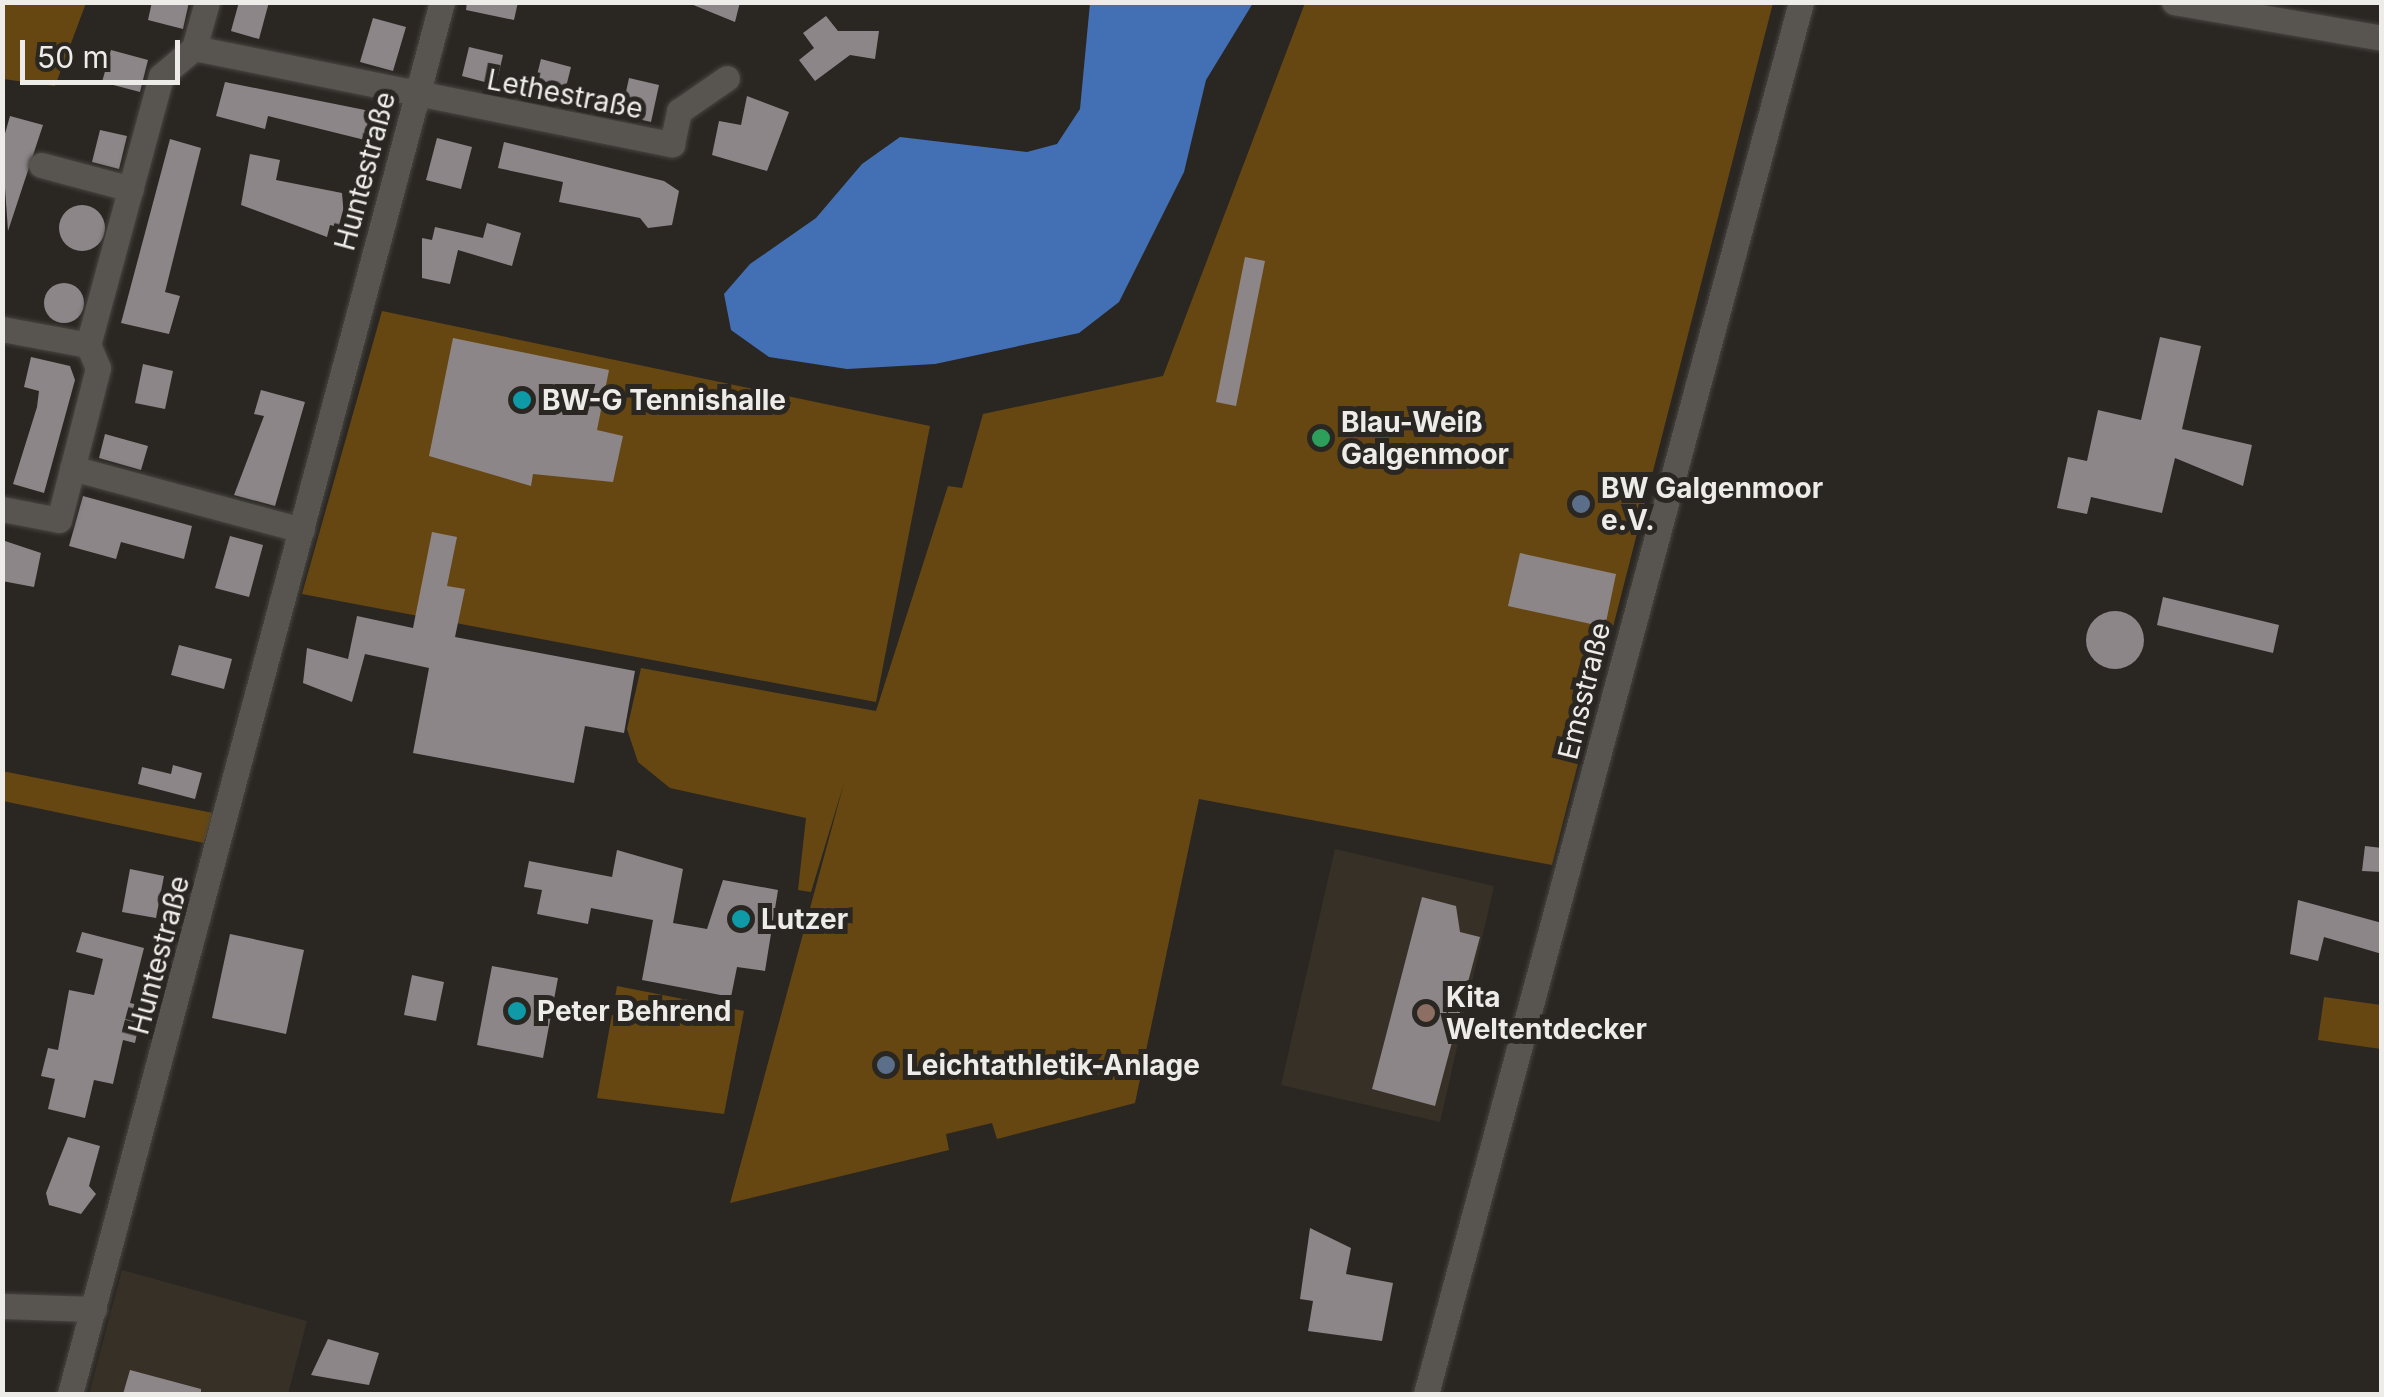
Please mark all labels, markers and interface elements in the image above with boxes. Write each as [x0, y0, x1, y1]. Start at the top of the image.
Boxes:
scale bar [25, 20, 185, 82]
text: 50 m [37, 39, 109, 75]
street label: Lethestraße [484, 62, 646, 126]
street label: Huntestraße [328, 88, 402, 254]
place label: BW-G Tennishalle [542, 383, 786, 417]
marker: BW-G Tennishalle [511, 389, 533, 411]
place label: Blau-Weiß Galgenmoor [1341, 405, 1509, 471]
marker: Blau-Weiß Galgenmoor [1310, 427, 1332, 449]
place label: BW Galgenmoor e.V. [1601, 471, 1823, 537]
marker: BW Galgenmoor e.V. [1570, 493, 1592, 515]
street label: Emsstraße [1551, 619, 1617, 763]
street label: Huntestraße [122, 872, 196, 1038]
place label: Lutzer [761, 902, 848, 936]
marker: Lutzer [730, 908, 752, 930]
place label: Kita Weltentdecker [1446, 980, 1647, 1046]
place label: Peter Behrend [537, 994, 731, 1028]
marker: Peter Behrend [506, 1000, 528, 1022]
marker: Kita Weltentdecker [1415, 1002, 1437, 1024]
place label: Leichtathletik-Anlage [906, 1048, 1200, 1082]
marker: Leichtathletik-Anlage [875, 1054, 897, 1076]

